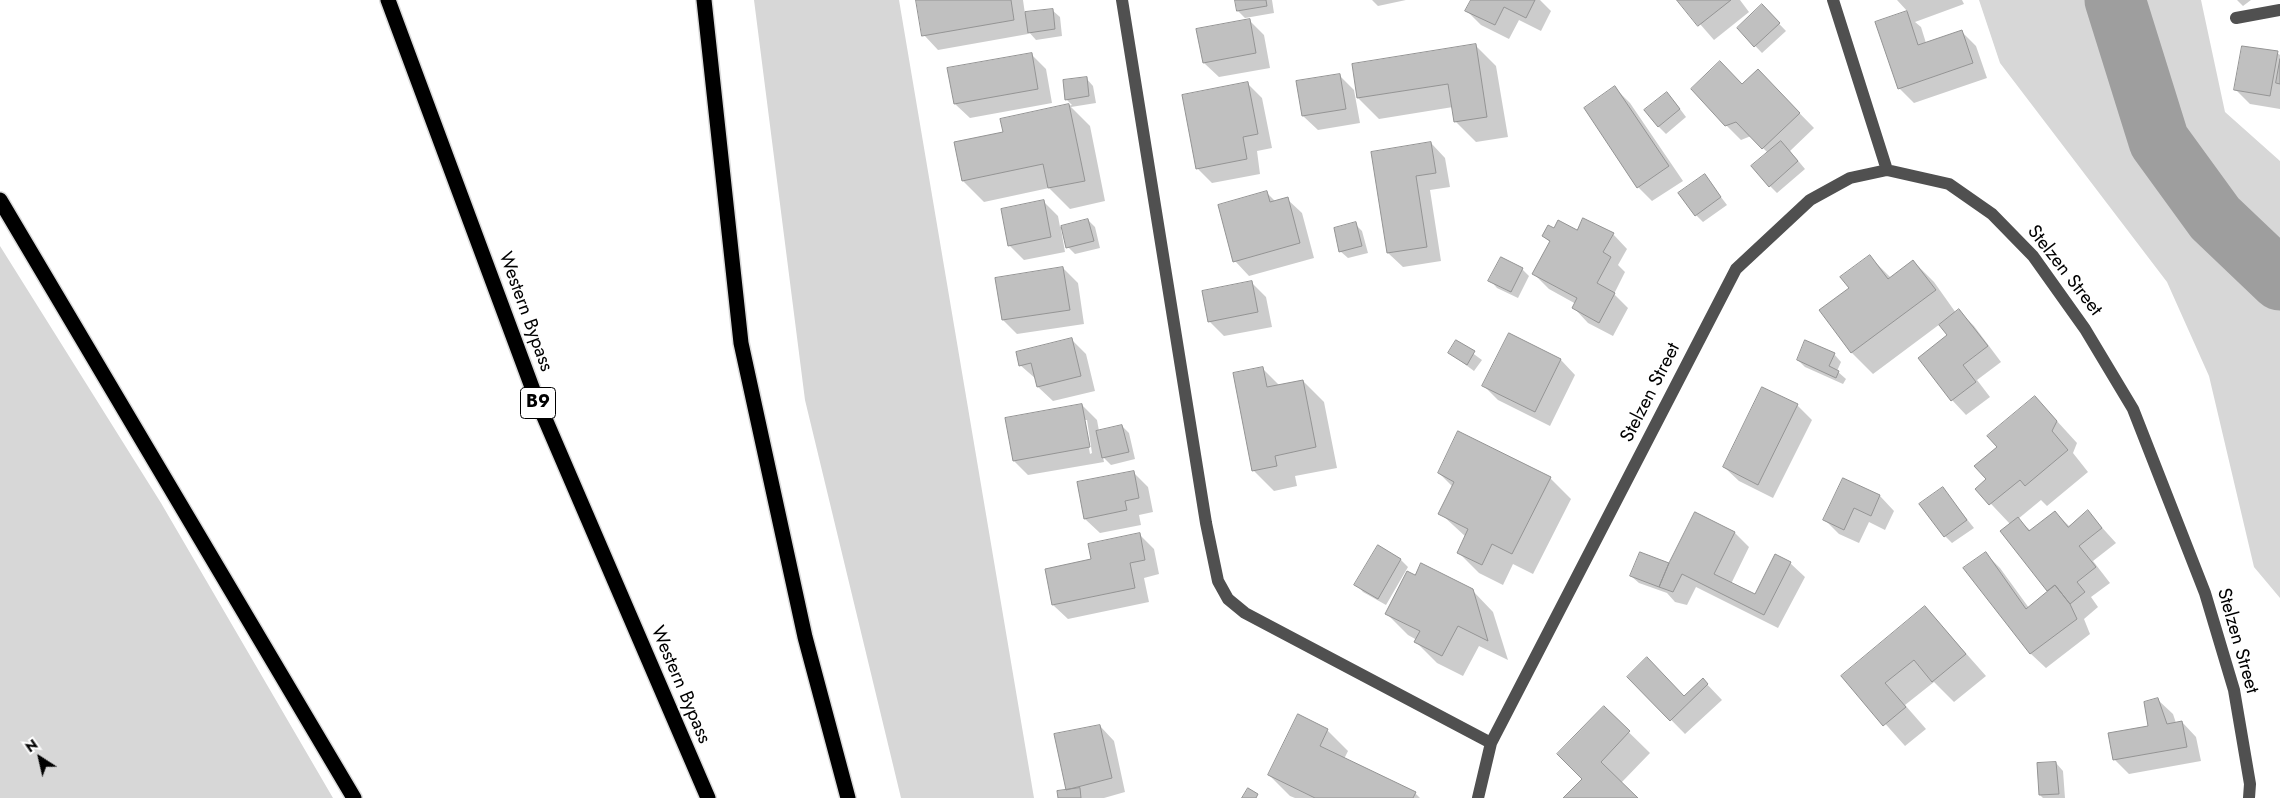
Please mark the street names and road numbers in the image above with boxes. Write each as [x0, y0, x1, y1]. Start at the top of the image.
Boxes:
street label: Stelzen Street [2022, 221, 2106, 321]
street label: Western Bypass [493, 249, 557, 375]
street label: Stelzen Street [1616, 340, 1686, 446]
road number: B9 [520, 388, 556, 418]
street label: Stelzen Street [2211, 586, 2263, 696]
street label: Western Bypass [645, 623, 715, 747]

